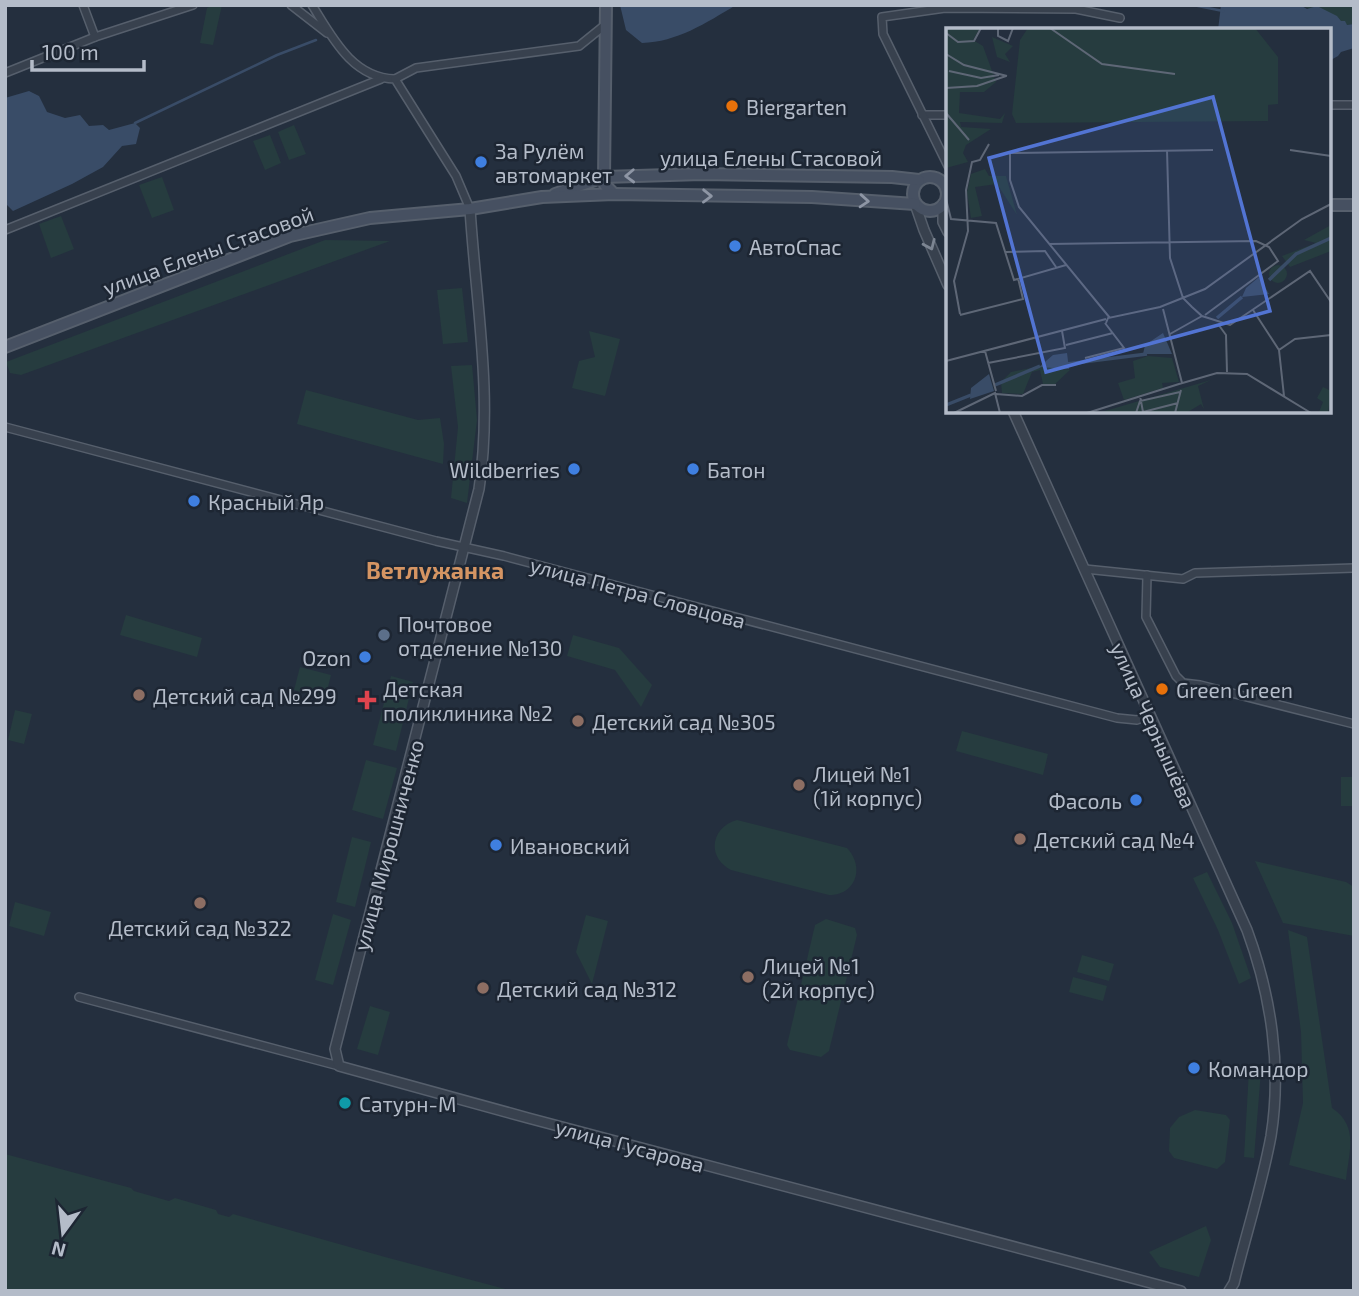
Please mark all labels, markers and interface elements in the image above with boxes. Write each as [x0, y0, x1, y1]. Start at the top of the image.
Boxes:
scale bar [32, 28, 144, 72]
inset map [946, 28, 1331, 413]
text: 100 m [42, 39, 99, 64]
place label: Biergarten [746, 94, 847, 119]
marker: Biergarten [724, 98, 740, 114]
place label: За Рулём автомаркет [495, 138, 612, 187]
street label: улица Елены Стасовой [660, 145, 882, 171]
marker: За Рулём автомаркет [473, 154, 489, 170]
one-way arrow [624, 168, 635, 184]
one-way arrow [702, 188, 713, 203]
one-way arrow [858, 193, 869, 208]
street label: улица Елены Стасовой [99, 200, 317, 301]
place label: АвтоСпас [749, 234, 842, 259]
one-way arrow [922, 237, 936, 250]
marker: АвтоСпас [727, 238, 743, 254]
place label: Wildberries [449, 457, 560, 482]
place label: Батон [707, 457, 766, 482]
marker: Wildberries [566, 461, 582, 477]
marker: Батон [685, 461, 701, 477]
place label: Красный Яр [208, 489, 324, 514]
marker: Красный Яр [186, 493, 202, 509]
street label: улица Петра Словцова [527, 551, 749, 634]
district label: Ветлужанка [366, 556, 504, 584]
place label: Почтовое отделение №130 [398, 611, 563, 660]
marker: Почтовое отделение №130 [376, 627, 392, 643]
street label: улица Чернышёва [1105, 638, 1202, 812]
place label: Ozon [302, 645, 351, 670]
marker: Ozon [357, 649, 373, 665]
place label: Детская поликлиника №2 [383, 676, 553, 725]
place label: Green Green [1176, 677, 1293, 702]
marker: Green Green [1154, 681, 1170, 697]
place label: Детский сад №299 [153, 683, 337, 708]
marker: Детский сад №299 [131, 687, 147, 703]
marker: Детская поликлиника №2 [357, 690, 377, 710]
place label: Детский сад №305 [592, 709, 775, 734]
marker: Детский сад №305 [570, 713, 586, 729]
street label: улица Мирошниченко [348, 737, 429, 954]
place label: Лицей №1 (1й корпус) [813, 761, 922, 811]
marker: Лицей №1 (1й корпус) [791, 777, 807, 793]
place label: Фасоль [1049, 788, 1122, 813]
marker: Фасоль [1128, 792, 1144, 808]
place label: Детский сад №4 [1034, 827, 1195, 852]
marker: Детский сад №4 [1012, 831, 1028, 847]
place label: Ивановский [510, 833, 630, 858]
marker: Ивановский [488, 837, 504, 853]
marker: Детский сад №322 [192, 895, 208, 911]
place label: Детский сад №322 [108, 915, 292, 940]
place label: Лицей №1 (2й корпус) [762, 953, 875, 1003]
marker: Лицей №1 (2й корпус) [740, 969, 756, 985]
place label: Детский сад №312 [497, 976, 677, 1001]
marker: Детский сад №312 [475, 980, 491, 996]
place label: Командор [1208, 1056, 1308, 1081]
marker: Командор [1186, 1060, 1202, 1076]
place label: Сатурн-М [359, 1091, 456, 1117]
marker: Сатурн-М [337, 1095, 353, 1111]
street label: улица Гусарова [553, 1113, 707, 1178]
north arrow [28, 1198, 98, 1268]
text: N [49, 1237, 68, 1263]

